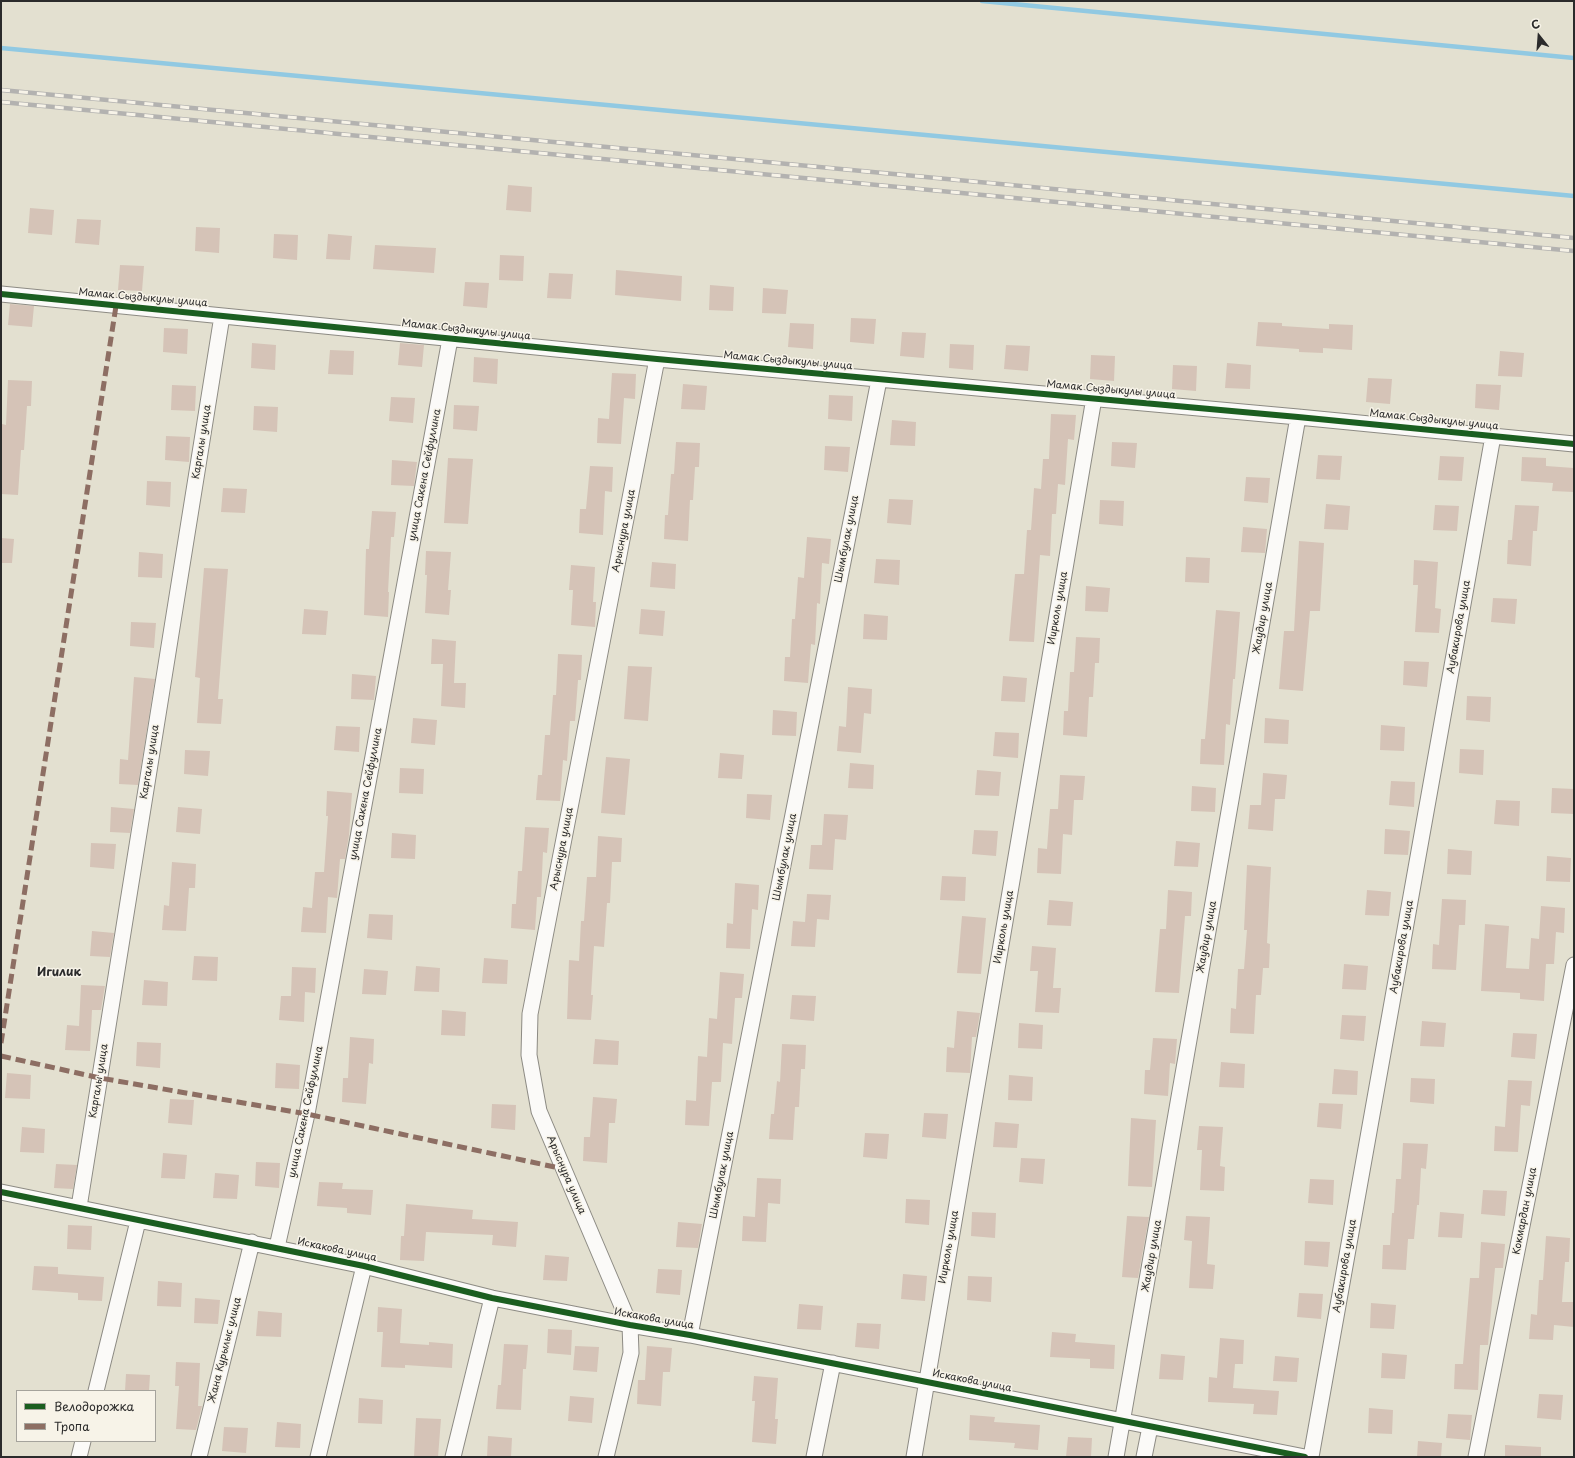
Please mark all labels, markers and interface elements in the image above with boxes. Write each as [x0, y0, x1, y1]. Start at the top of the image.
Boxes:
text: С [1529, 15, 1542, 33]
north arrow [1519, 16, 1559, 56]
street label: Мамак Сыздыкулы улица [78, 286, 208, 310]
street label: Мамак Сыздыкулы улица [401, 317, 531, 343]
street label: Мамак Сыздыкулы улица [723, 349, 853, 373]
street label: Мамак Сыздыкулы улица [1046, 378, 1176, 402]
street label: Каргалы улица [190, 404, 214, 480]
street label: Мамак Сыздыкулы улица [1369, 407, 1499, 433]
street label: улица Сакена Сейфуллина [406, 408, 444, 542]
street label: Арыснура улица [610, 489, 638, 573]
street label: Шымбулак улица [833, 494, 861, 584]
street label: Иирколь улица [1046, 571, 1070, 645]
street label: Аубакирова улица [1445, 579, 1473, 675]
street label: Жаудир улица [1251, 581, 1275, 655]
street label: Каргалы улица [138, 724, 162, 800]
street label: улица Сакена Сейфуллина [347, 727, 385, 861]
street label: Арыснура улица [548, 807, 576, 891]
street label: Шымбулак улица [771, 812, 799, 902]
street label: Иирколь улица [992, 890, 1016, 964]
street label: Аубакирова улица [1388, 899, 1416, 995]
street label: Жаудир улица [1195, 900, 1219, 974]
district label: Игилик [37, 966, 81, 980]
street label: Каргалы улица [87, 1043, 111, 1119]
street label: улица Сакена Сейфуллина [286, 1045, 326, 1179]
street label: Шымбулак улица [708, 1130, 736, 1220]
street label: Арыснура улица [544, 1134, 588, 1216]
street label: Кокмардан улица [1511, 1166, 1539, 1256]
street label: Иирколь улица [937, 1210, 961, 1284]
street label: Аубакирова улица [1331, 1218, 1359, 1314]
street label: Жаудир улица [1140, 1219, 1164, 1293]
street label: Искакова улица [296, 1236, 378, 1264]
street label: Жана Курылыс улица [206, 1296, 244, 1404]
street label: Искакова улица [613, 1306, 695, 1332]
street label: Искакова улица [931, 1367, 1013, 1395]
legend [16, 1390, 156, 1442]
text: Велодорожка [54, 1397, 134, 1415]
text: Тропа [54, 1417, 90, 1435]

